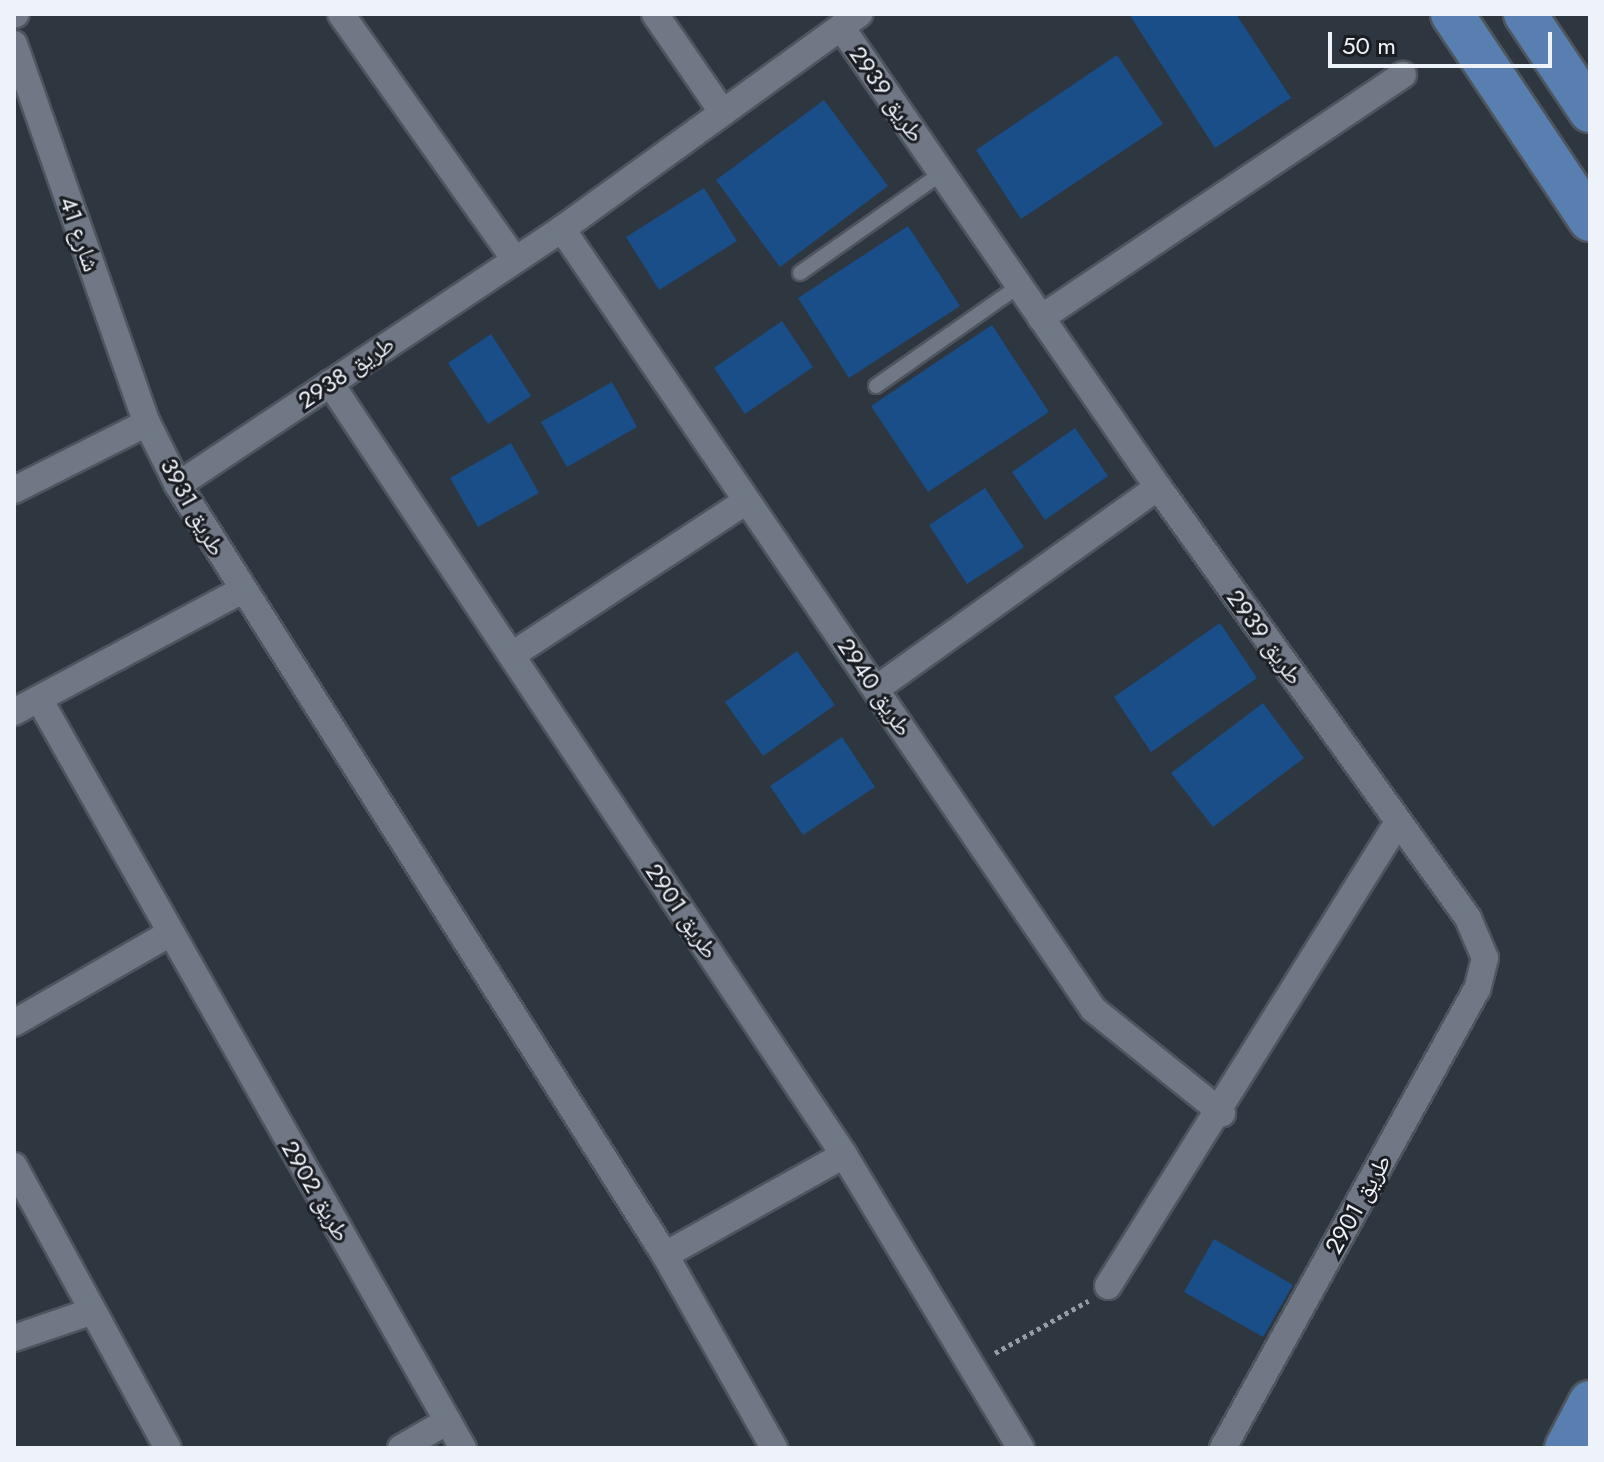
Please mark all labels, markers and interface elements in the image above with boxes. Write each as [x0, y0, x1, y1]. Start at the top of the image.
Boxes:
scale bar [1332, 16, 1556, 66]
text: 50 m [1342, 28, 1396, 63]
street label: طريق 2939 [843, 40, 931, 148]
street label: شارع 41 [54, 193, 106, 275]
street label: طريق 2938 [292, 329, 400, 415]
street label: طريق 3931 [154, 453, 232, 561]
street label: طريق 2939 [1221, 584, 1309, 690]
street label: طريق 2940 [832, 632, 918, 742]
street label: طريق 2901 [640, 858, 724, 964]
street label: طريق 2902 [276, 1135, 356, 1247]
street label: طريق 2901 [1319, 1149, 1397, 1259]

